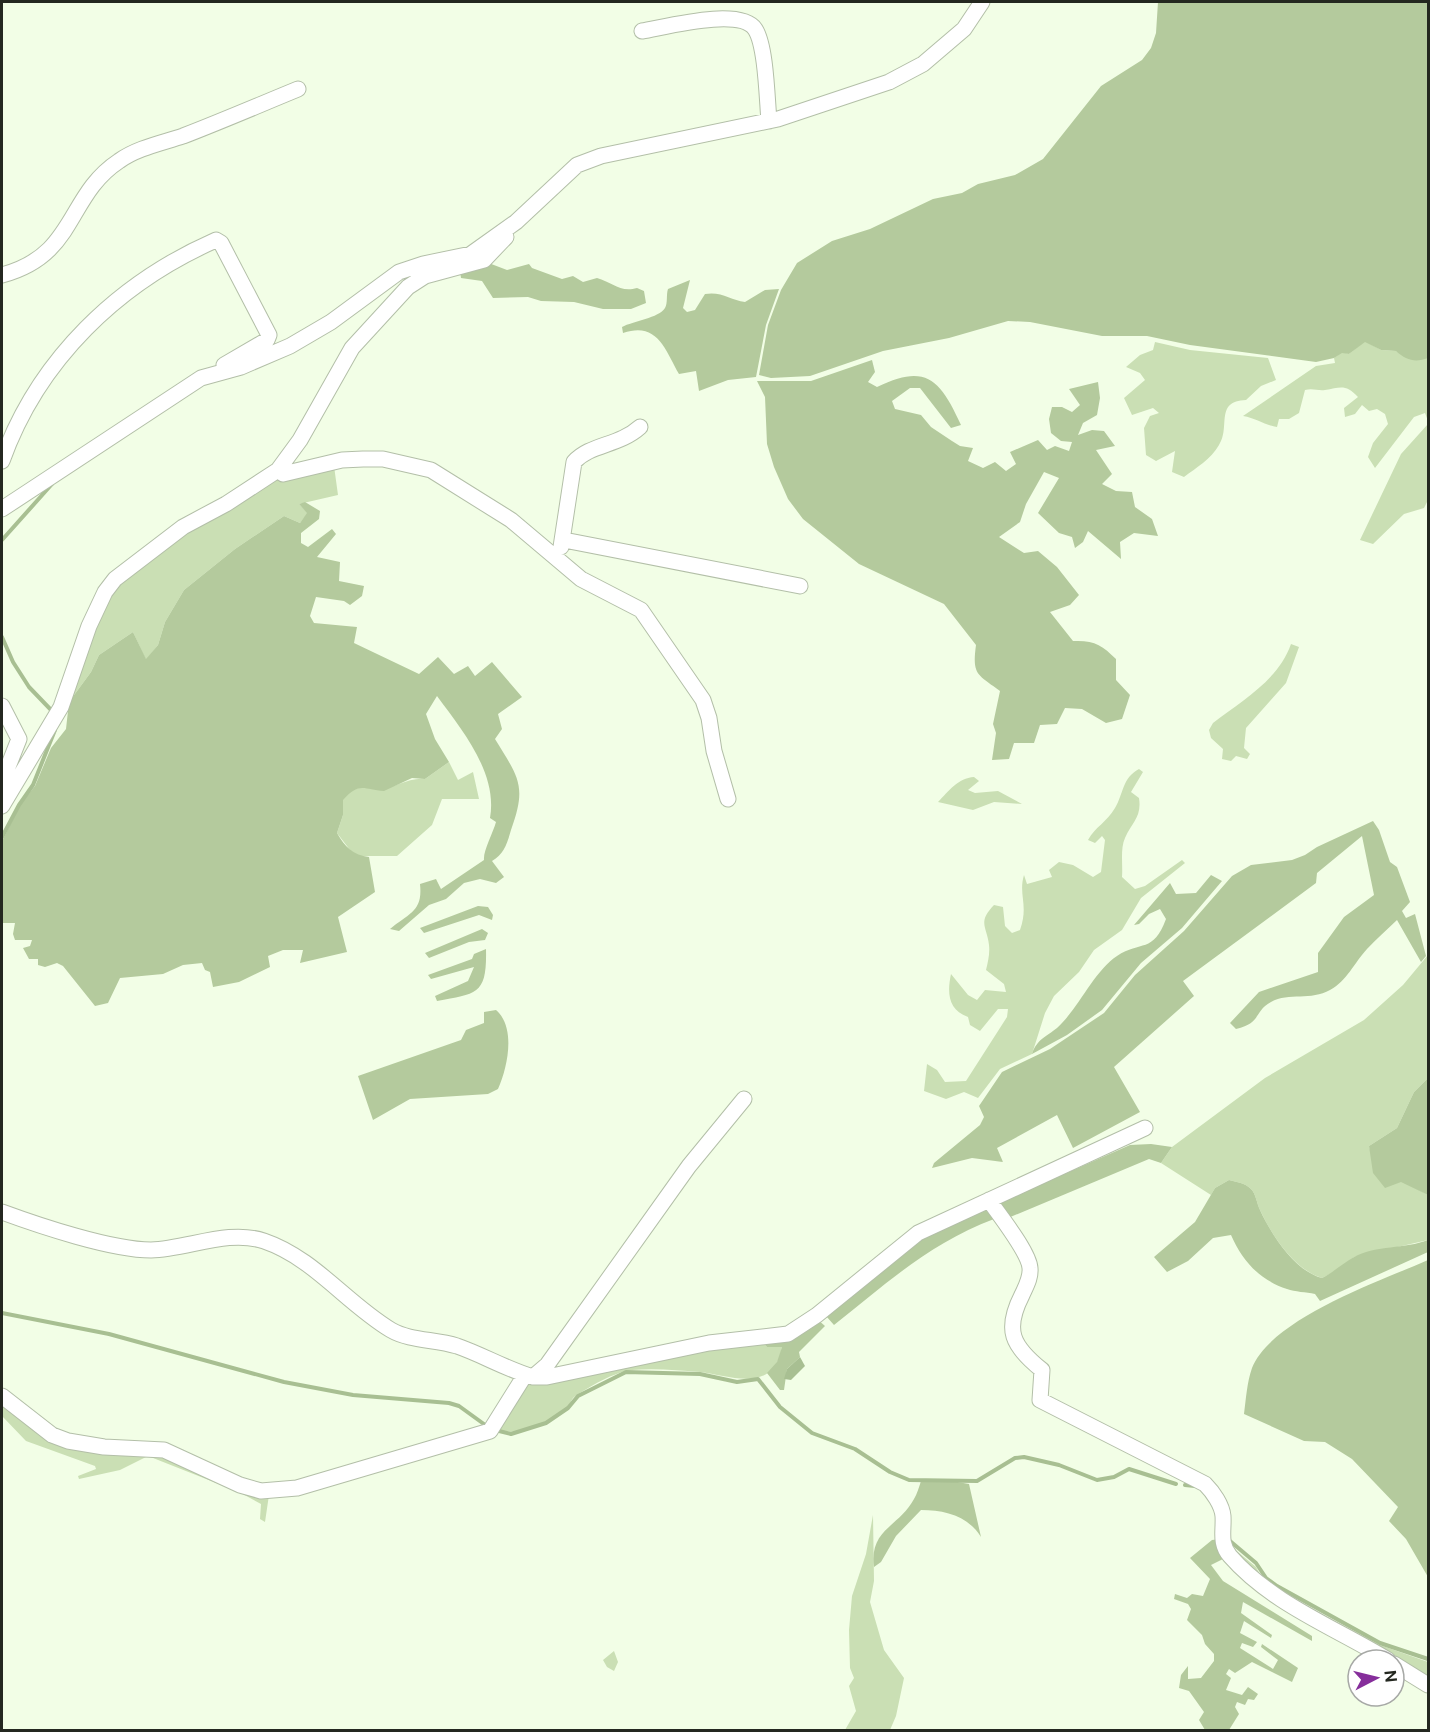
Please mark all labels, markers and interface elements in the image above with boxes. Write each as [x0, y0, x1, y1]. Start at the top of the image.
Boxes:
north arrow [1346, 1648, 1406, 1708]
text: N [1380, 1669, 1401, 1684]

